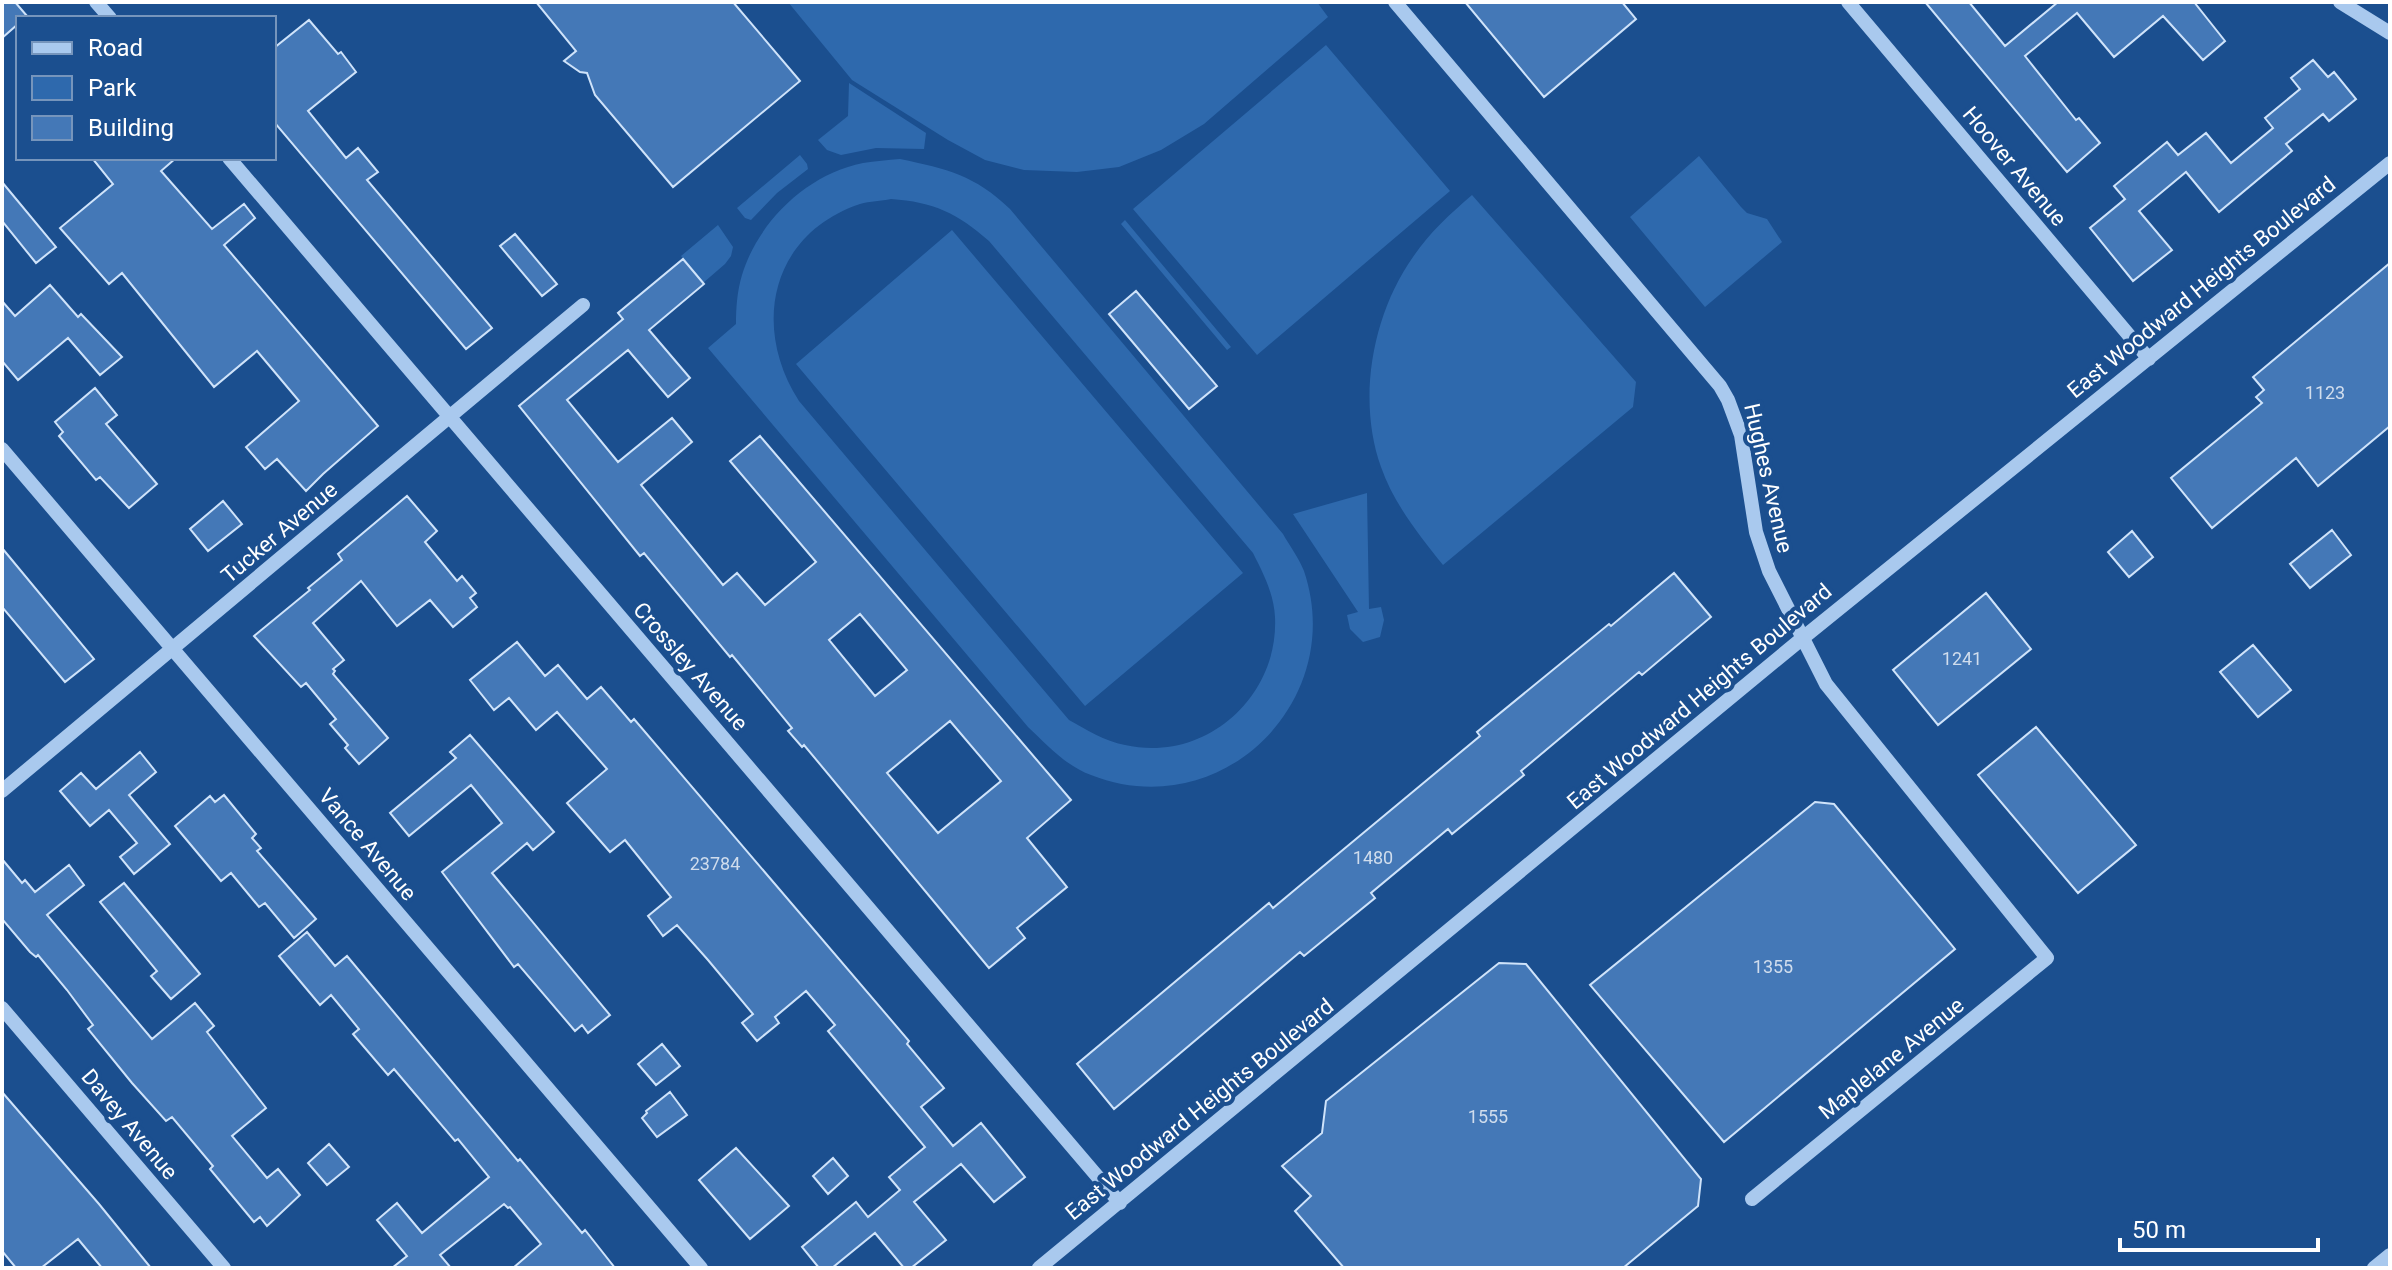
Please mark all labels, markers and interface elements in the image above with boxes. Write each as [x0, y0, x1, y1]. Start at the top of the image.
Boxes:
legend [16, 16, 276, 160]
text: Road [88, 34, 143, 62]
text: Park [88, 74, 137, 102]
street label: Hoover Avenue [1958, 102, 2072, 231]
text: Building [88, 114, 174, 142]
street label: East Woodward Heights Boulevard [2062, 172, 2340, 403]
house number: 1123 [2305, 382, 2345, 403]
street label: Hughes Avenue [1739, 401, 1798, 555]
street label: Tucker Avenue [216, 477, 342, 588]
street label: East Woodward Heights Boulevard [1562, 578, 1837, 814]
street label: Crossley Avenue [628, 597, 753, 735]
house number: 1241 [1942, 648, 1982, 669]
street label: Vance Avenue [314, 783, 422, 905]
house number: 1480 [1353, 847, 1393, 868]
house number: 23784 [690, 853, 740, 874]
house number: 1355 [1753, 956, 1793, 977]
street label: Maplelane Avenue [1814, 992, 1969, 1124]
street label: East Woodward Heights Boulevard [1060, 994, 1338, 1225]
street label: Davey Avenue [76, 1064, 183, 1184]
house number: 1555 [1468, 1106, 1508, 1127]
scale bar [2120, 1202, 2318, 1252]
text: 50 m [2132, 1216, 2186, 1244]

